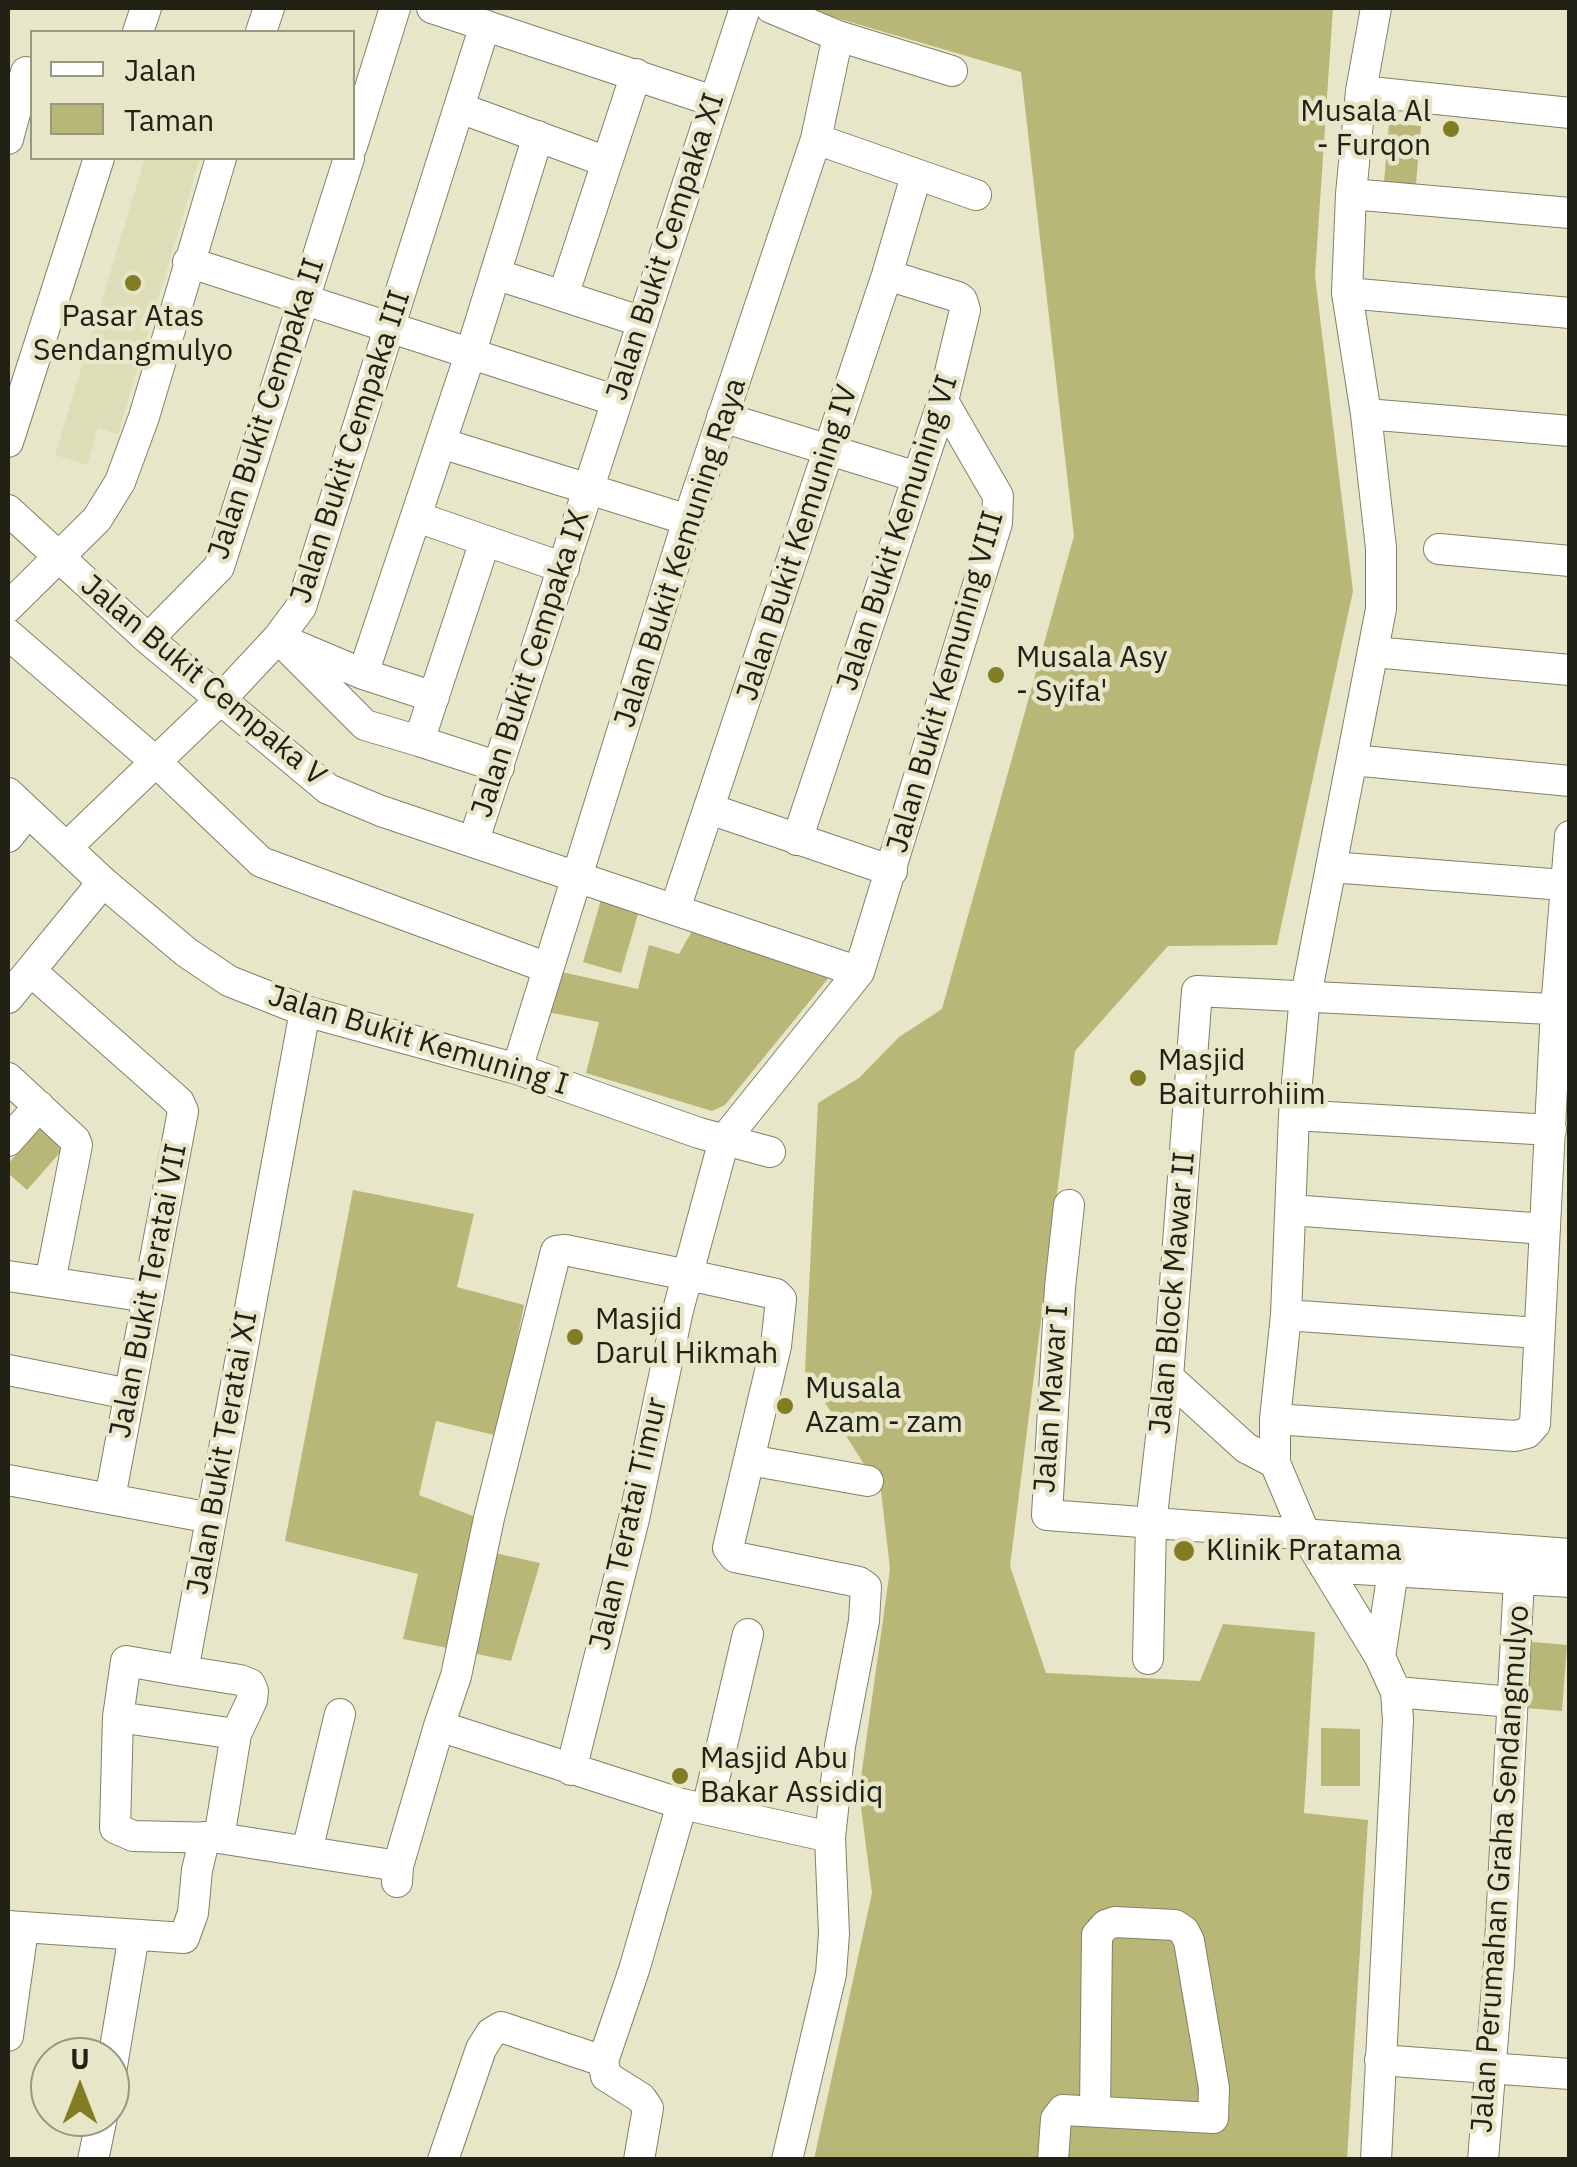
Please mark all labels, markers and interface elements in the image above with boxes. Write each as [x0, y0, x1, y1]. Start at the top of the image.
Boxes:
legend [30, 30, 355, 160]
text: Jalan [124, 50, 197, 89]
street label: Jalan Bukit Cempaka XI [599, 89, 733, 405]
place label: Musala Al - Furqon [1300, 94, 1431, 164]
text: Taman [124, 100, 214, 139]
marker: Musala Al - Furqon [1440, 118, 1462, 140]
street label: Jalan Bukit Cempaka II [201, 254, 333, 564]
marker: Pasar Atas Sendangmulyo [122, 272, 144, 294]
street label: Jalan Bukit Cempaka III [283, 286, 419, 608]
place label: Pasar Atas Sendangmulyo [33, 299, 233, 370]
street label: Jalan Bukit Kemuning VI [830, 371, 966, 695]
street label: Jalan Bukit Kemuning Raya [607, 374, 755, 732]
street label: Jalan Bukit Kemuning IV [730, 381, 866, 705]
street label: Jalan Bukit Cempaka IX [464, 506, 598, 822]
street label: Jalan Bukit Kemuning VIII [880, 507, 1012, 857]
street label: Jalan Bukit Cempaka V [73, 568, 333, 794]
place label: Musala Asy - Syifa' [1016, 640, 1168, 710]
marker: Musala Asy - Syifa' [985, 664, 1007, 686]
street label: Jalan Bukit Kemuning I [264, 978, 572, 1104]
place label: Masjid Baiturrohiim [1158, 1043, 1326, 1114]
marker: Masjid Baiturrohiim [1127, 1067, 1149, 1089]
street label: Jalan Bukit Teratai VII [103, 1141, 195, 1441]
street label: Jalan Block Mawar II [1143, 1150, 1203, 1436]
place label: Masjid Darul Hikmah [595, 1302, 778, 1372]
street label: Jalan Mawar I [1027, 1304, 1077, 1494]
street label: Jalan Bukit Teratai XI [180, 1308, 266, 1598]
marker: Masjid Darul Hikmah [564, 1326, 586, 1348]
place label: Musala Azam - zam [805, 1371, 963, 1442]
street label: Jalan Teratai Timur [582, 1394, 676, 1654]
marker: Musala Azam - zam [774, 1395, 796, 1417]
place label: Klinik Pratama [1206, 1533, 1402, 1569]
marker: Klinik Pratama [1171, 1538, 1197, 1564]
street label: Jalan Perumahan Graha Sendangmulyo [1465, 1604, 1537, 2134]
place label: Masjid Abu Bakar Assidiq [700, 1741, 883, 1812]
marker: Masjid Abu Bakar Assidiq [669, 1765, 691, 1787]
north arrow [30, 2037, 130, 2137]
text: U [70, 2040, 90, 2077]

